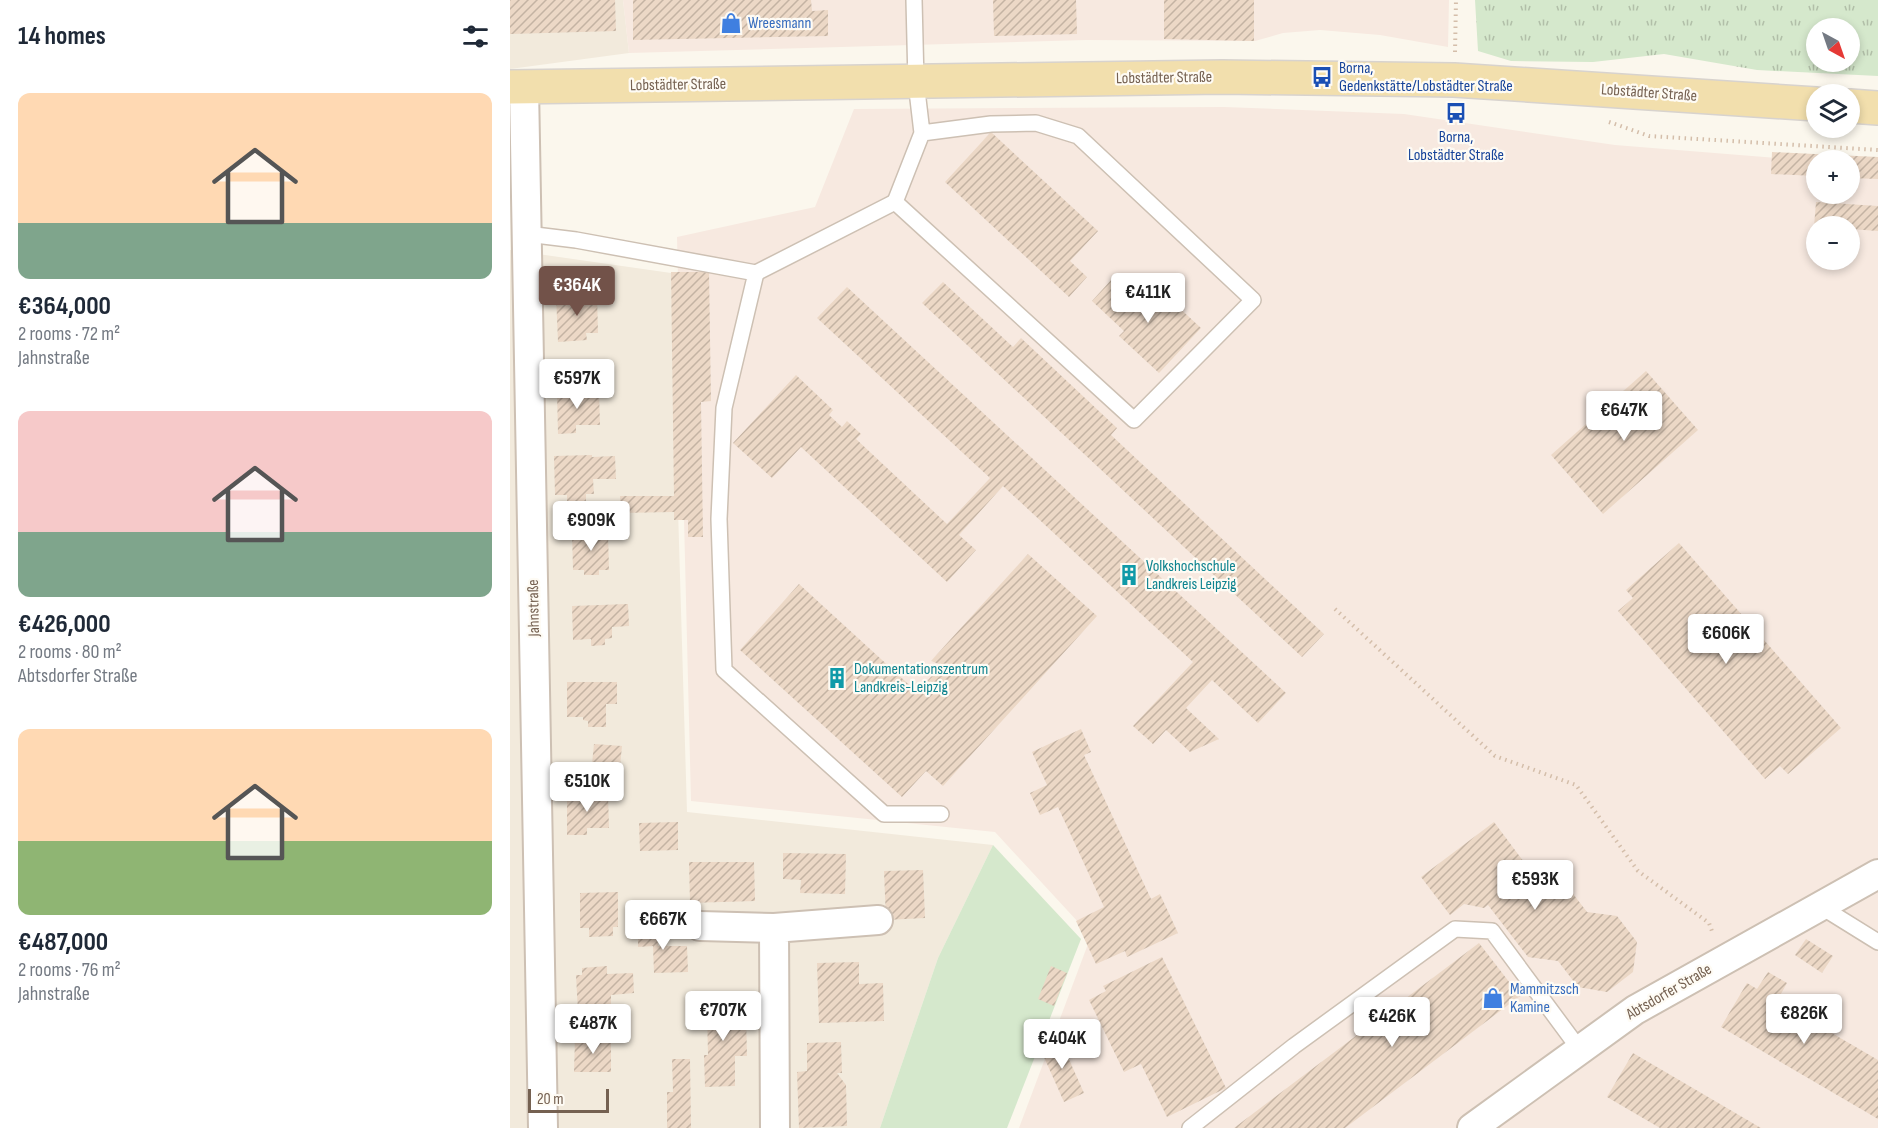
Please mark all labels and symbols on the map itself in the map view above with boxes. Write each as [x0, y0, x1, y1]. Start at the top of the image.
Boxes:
shop icon: Wreesmann [719, 11, 743, 35]
place label: Wreesmann [748, 14, 811, 33]
north arrow [1806, 18, 1860, 72]
place label: Borna, Gedenkstätte/Lobstädter Straße [1339, 59, 1513, 96]
bus stop icon: Borna, Gedenkstätte/Lobstädter Straße [1310, 65, 1334, 89]
street label: Lobstädter Straße [1116, 68, 1212, 88]
street label: Lobstädter Straße [630, 75, 726, 95]
street label: Lobstädter Straße [1600, 80, 1698, 106]
bus stop icon: Borna, Lobstädter Straße [1444, 101, 1468, 125]
place label: Borna, Lobstädter Straße [1408, 128, 1504, 165]
pin: €364K [535, 266, 619, 317]
pin: €411K [1106, 273, 1190, 324]
pin: €597K [535, 359, 619, 410]
pin: €647K [1582, 391, 1666, 442]
pin: €909K [549, 501, 633, 552]
place label: Volkshochschule Landkreis Leipzig [1146, 557, 1237, 594]
building icon: Volkshochschule Landkreis Leipzig [1117, 563, 1141, 587]
street label: Jahnstraße [524, 579, 544, 638]
pin: €606K [1684, 614, 1768, 665]
place label: Dokumentationszentrum Landkreis-Leipzig [854, 660, 988, 697]
building icon: Dokumentationszentrum Landkreis-Leipzig [825, 666, 849, 690]
pin: €510K [545, 762, 629, 813]
pin: €593K [1493, 860, 1577, 911]
pin: €667K [621, 900, 705, 951]
street label: Abtsdorfer Straße [1622, 960, 1715, 1025]
place label: Mammitzsch Kamine [1510, 980, 1579, 1017]
shop icon: Mammitzsch Kamine [1481, 986, 1505, 1010]
pin: €707K [681, 991, 765, 1042]
pin: €826K [1762, 994, 1846, 1045]
pin: €426K [1350, 997, 1434, 1048]
pin: €487K [551, 1004, 635, 1055]
pin: €404K [1020, 1019, 1104, 1070]
scale bar [528, 1086, 609, 1114]

